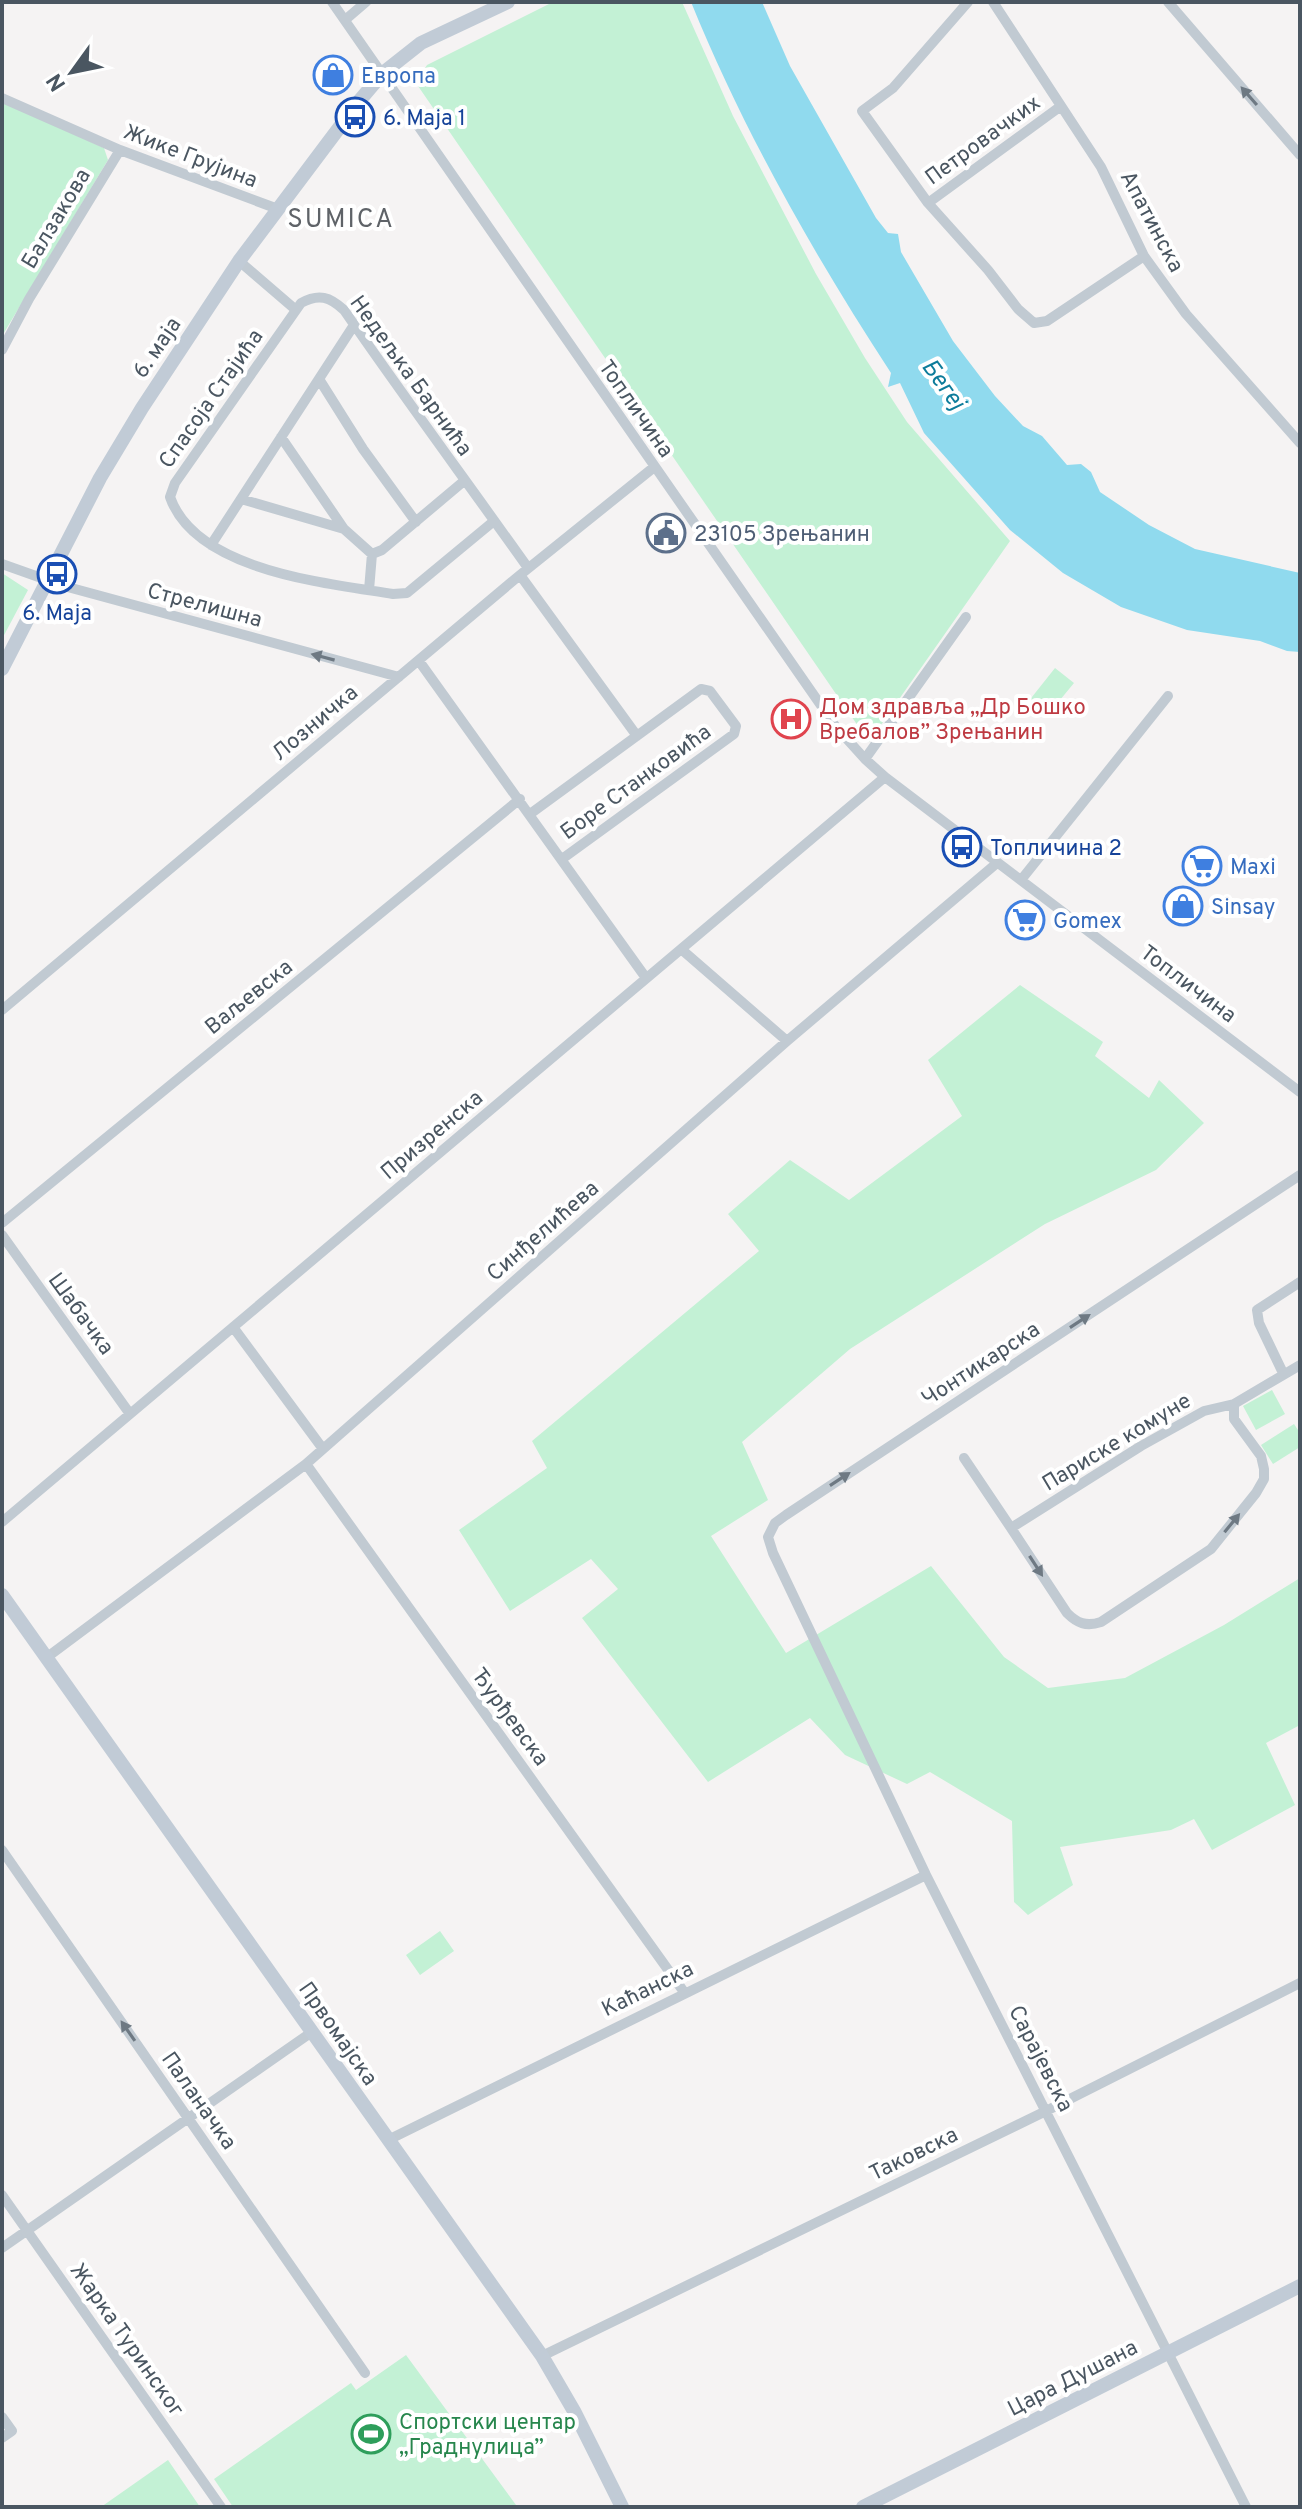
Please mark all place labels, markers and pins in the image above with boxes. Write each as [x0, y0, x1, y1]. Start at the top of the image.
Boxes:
shop icon: Европа [312, 54, 354, 96]
place label: Европа [361, 64, 436, 91]
bus stop icon: 6. Маја 1 [334, 96, 376, 138]
place label: 6. Маја 1 [383, 106, 466, 133]
public building icon: 23105 Зрењанин [645, 512, 687, 554]
place label: 23105 Зрењанин [694, 522, 870, 549]
bus stop icon: 6. Маја [36, 553, 78, 595]
place label: 6. Маја [22, 601, 92, 628]
place label: Дом здравља „Др Бошко Вребалов” Зрењанин [819, 695, 1086, 747]
hospital icon: Дом здравља „Др Бошко Вребалов” Зрењанин [770, 698, 812, 740]
bus stop icon: Топличина 2 [941, 826, 983, 868]
place label: Топличина 2 [990, 836, 1122, 863]
supermarket icon: Maxi [1181, 845, 1223, 887]
place label: Maxi [1230, 855, 1276, 882]
shop icon: Sinsay [1162, 885, 1204, 927]
place label: Sinsay [1211, 895, 1275, 922]
supermarket icon: Gomex [1004, 899, 1046, 941]
place label: Gomex [1053, 909, 1122, 936]
place label: Спортски центар „Граднулица” [399, 2410, 576, 2462]
sports icon: Спортски центар „Граднулица” [350, 2413, 392, 2455]

